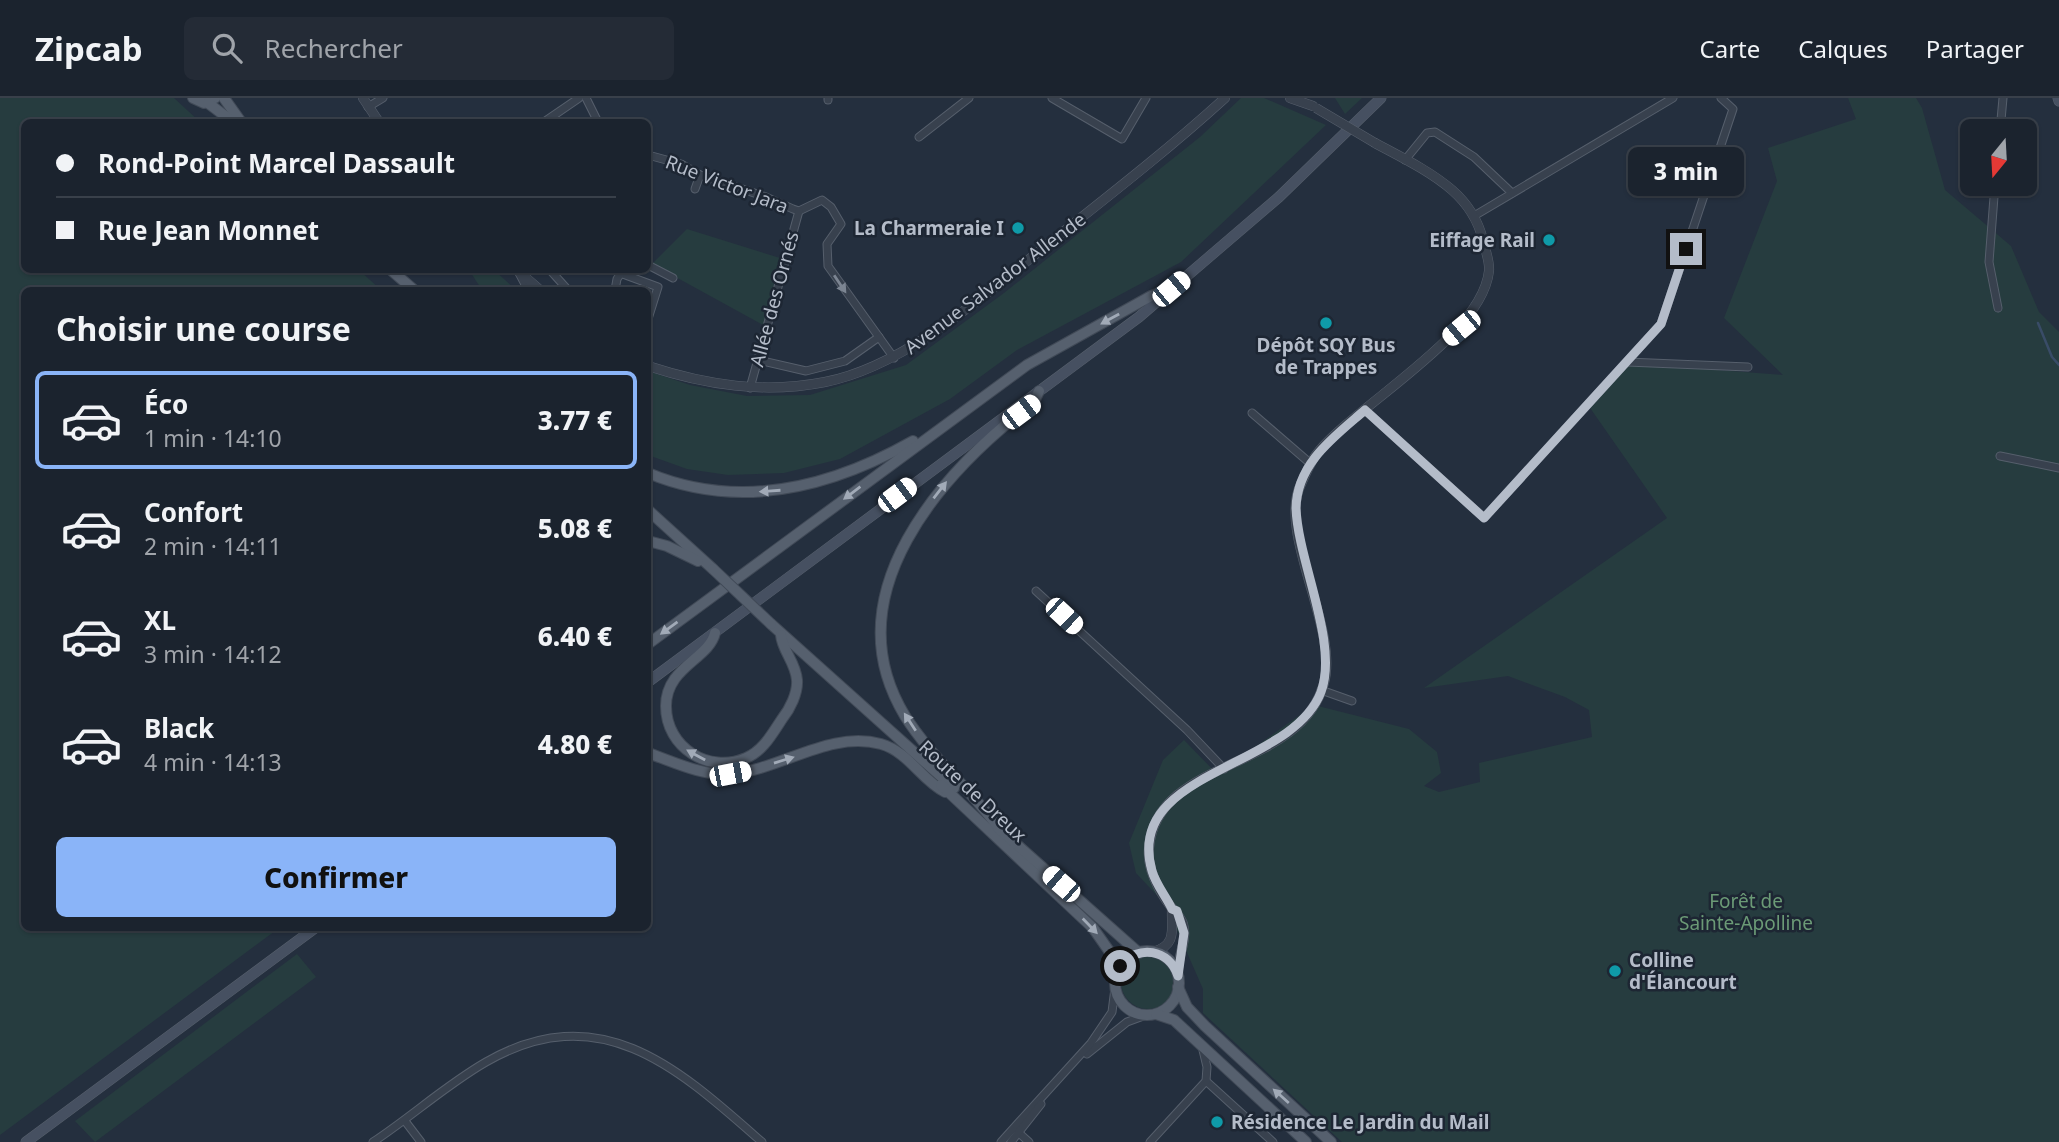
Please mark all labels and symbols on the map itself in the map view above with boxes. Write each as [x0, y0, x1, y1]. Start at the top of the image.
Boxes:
north arrow [1960, 119, 2037, 196]
callout: 3 min [1628, 148, 1744, 197]
street label: Rue Victor Jara [662, 149, 792, 219]
street label: Avenue Salvador Allende [899, 206, 1091, 360]
place label: La Charmeraie I [854, 215, 1004, 241]
marker: La Charmeraie I [1010, 220, 1026, 236]
place label: Eiffage Rail [1429, 227, 1535, 253]
street label: Allée des Ornés [743, 228, 805, 370]
marker: Eiffage Rail [1541, 232, 1557, 248]
route end [1670, 233, 1702, 265]
car [1149, 267, 1194, 311]
one-way arrow [833, 275, 847, 293]
car [1439, 307, 1484, 349]
one-way arrow [1100, 313, 1119, 325]
marker: Dépôt SQY Bus de Trappes [1318, 315, 1334, 331]
place label: Dépôt SQY Bus de Trappes [1257, 332, 1396, 380]
car [998, 391, 1045, 433]
car [874, 474, 921, 516]
one-way arrow [932, 482, 947, 500]
one-way arrow [759, 486, 781, 497]
one-way arrow [843, 486, 862, 500]
car [1042, 594, 1087, 638]
one-way arrow [661, 621, 679, 636]
one-way arrow [904, 713, 917, 732]
street label: Route de Dreux [913, 734, 1033, 848]
one-way arrow [687, 749, 706, 761]
one-way arrow [774, 755, 795, 765]
car [708, 760, 753, 788]
car [1039, 862, 1084, 906]
park label: Forêt de Sainte-Apolline [1679, 888, 1813, 936]
one-way arrow [1082, 917, 1098, 934]
place label: Colline d'Élancourt [1629, 947, 1737, 995]
route start [1104, 950, 1136, 982]
marker: Colline d'Élancourt [1607, 963, 1623, 979]
one-way arrow [1272, 1088, 1290, 1104]
place label: Résidence Le Jardin du Mail [1231, 1109, 1489, 1135]
marker: Résidence Le Jardin du Mail [1209, 1114, 1225, 1130]

